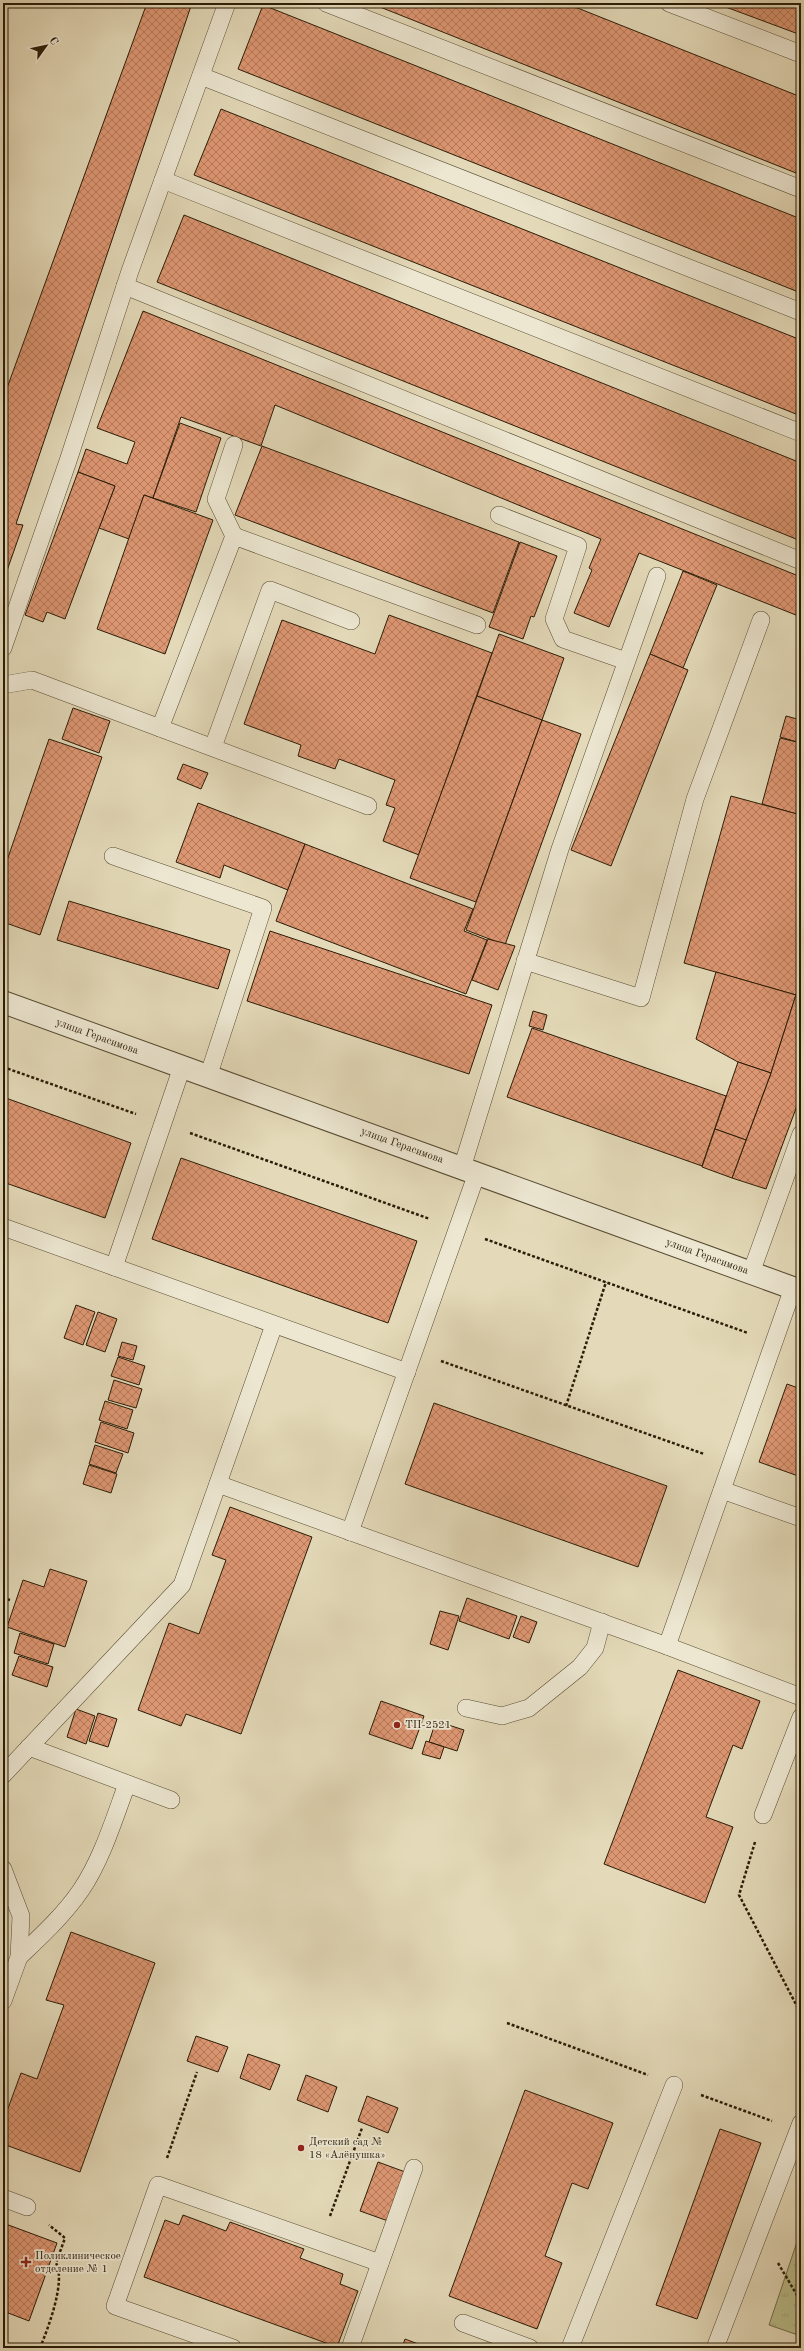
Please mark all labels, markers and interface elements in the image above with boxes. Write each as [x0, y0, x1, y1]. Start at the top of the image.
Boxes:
north arrow [26, 26, 66, 66]
text: С [47, 35, 60, 47]
street label: улица Герасимова [54, 1017, 140, 1057]
street label: улица Герасимова [359, 1126, 445, 1166]
street label: улица Герасимова [664, 1237, 750, 1277]
marker: ТП-2521 [392, 1720, 402, 1730]
place label: ТП-2521 [405, 1720, 451, 1731]
place label: Детский сад № 18 «Алёнушка» [309, 2137, 386, 2161]
marker: Детский сад № 18 «Алёнушка» [296, 2143, 306, 2153]
place label: Поликлиническое отделение № 1 [35, 2251, 121, 2275]
marker: Поликлиническое отделение № 1 [20, 2256, 32, 2268]

